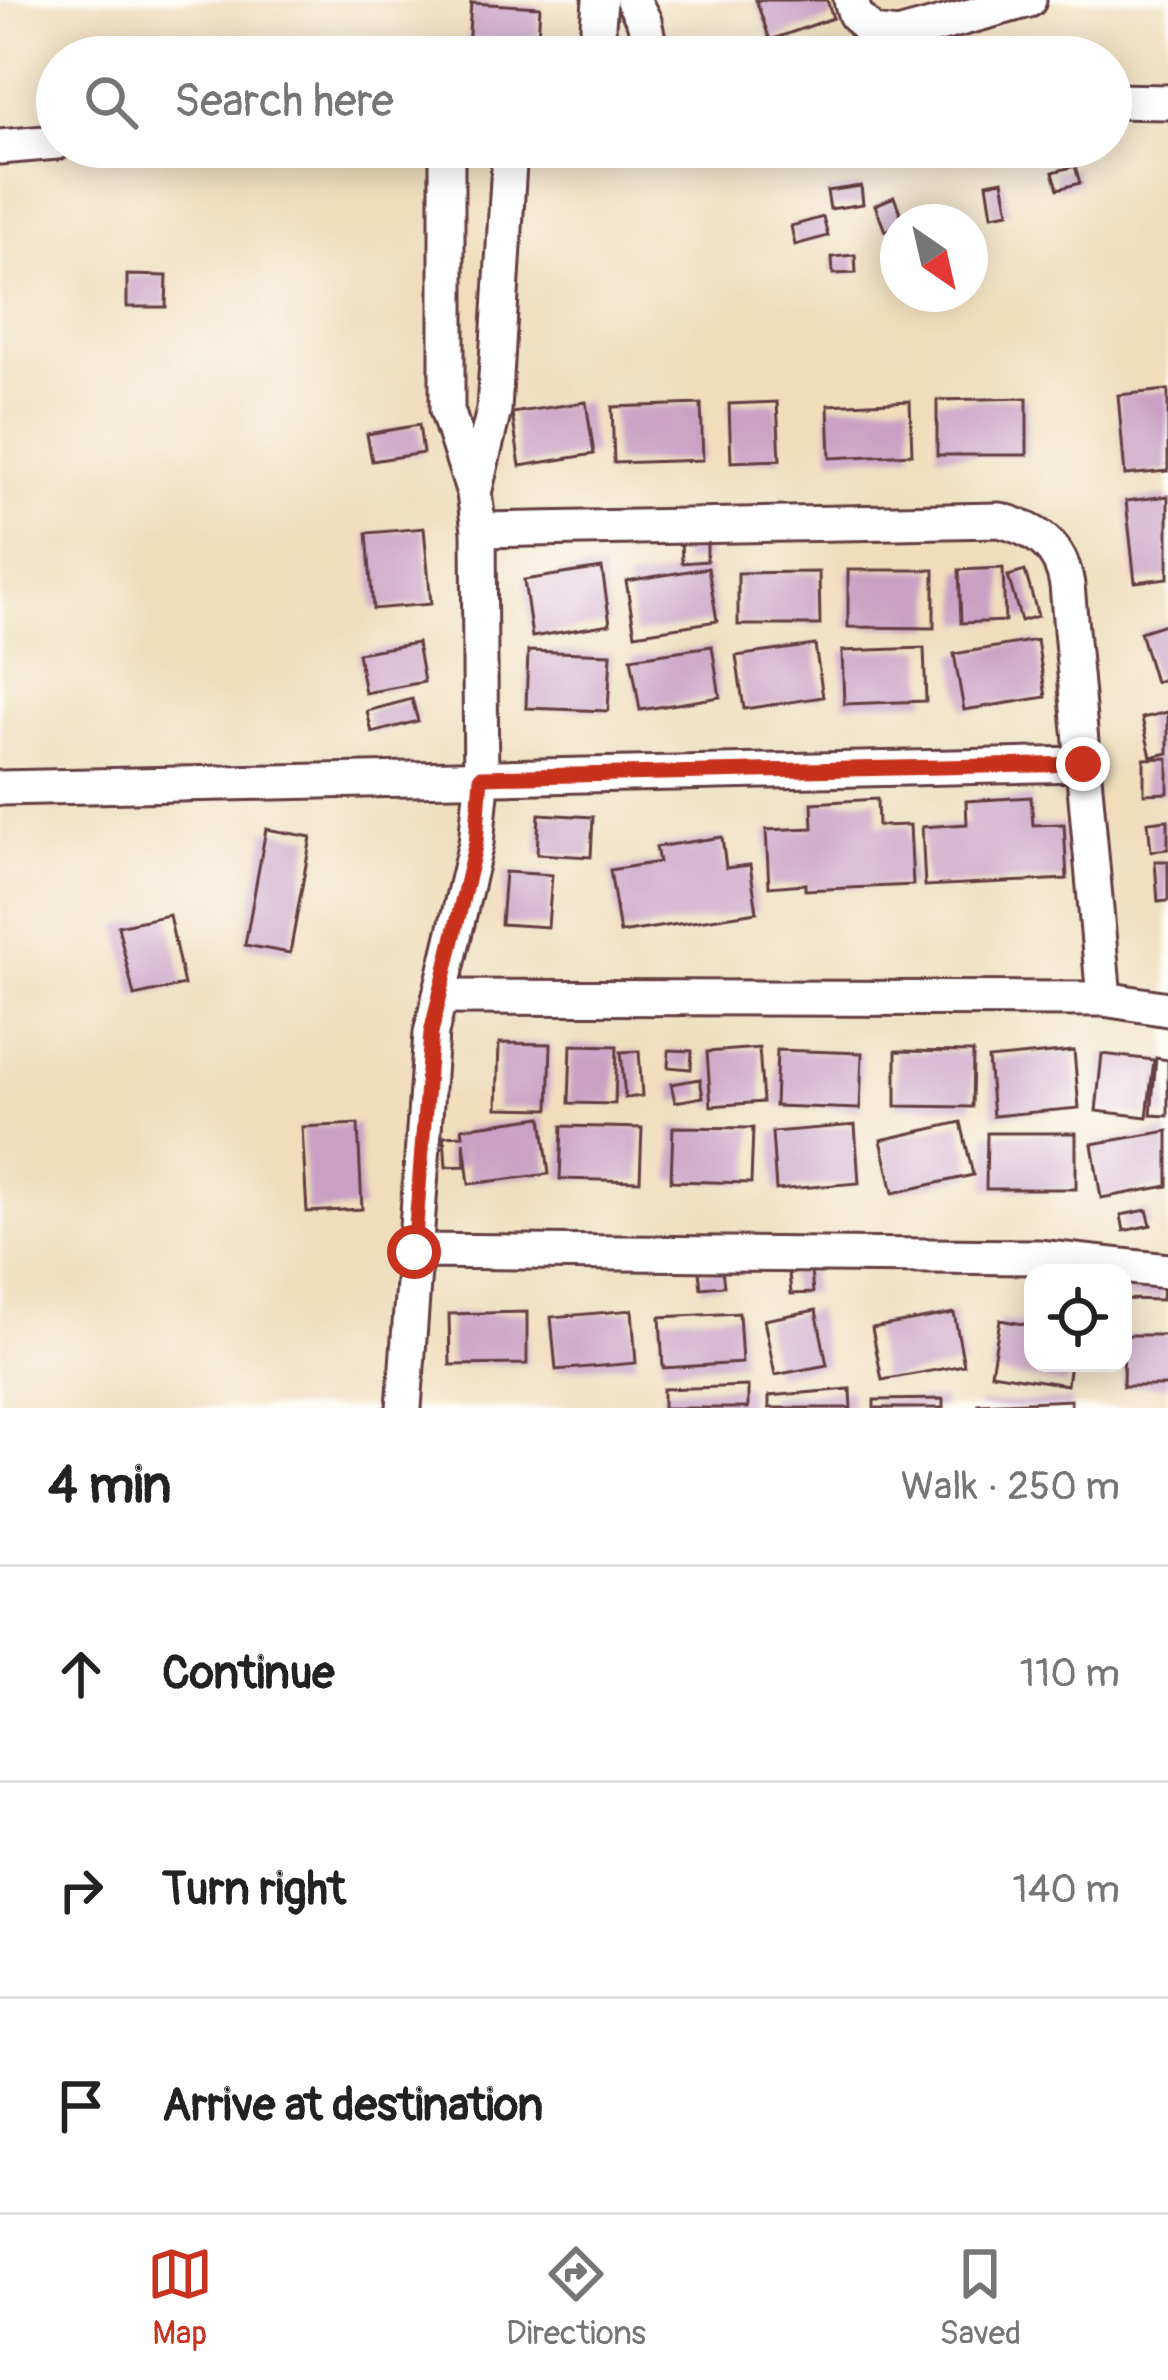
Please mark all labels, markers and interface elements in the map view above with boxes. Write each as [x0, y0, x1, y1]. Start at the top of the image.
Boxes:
search box [36, 36, 1132, 168]
icon: search [78, 69, 144, 135]
text: Search here [174, 74, 394, 130]
north arrow [880, 204, 988, 312]
route end [1056, 737, 1110, 791]
route start [387, 1225, 441, 1279]
map controls [1024, 1264, 1132, 1372]
button: locate [1024, 1264, 1132, 1372]
text: 4 min [48, 1454, 171, 1518]
text: Walk · 250 m [901, 1462, 1120, 1511]
icon: ahead [48, 1641, 114, 1707]
text: Continue [162, 1646, 335, 1702]
text: 110 m [1020, 1649, 1120, 1698]
icon: right [48, 1857, 114, 1923]
text: Turn right [162, 1862, 346, 1918]
text: 140 m [1012, 1865, 1120, 1914]
icon: arrive [48, 2073, 114, 2139]
text: Arrive at destination [162, 2078, 543, 2134]
tab: Map [147, 2241, 213, 2354]
tab: Directions [506, 2241, 646, 2354]
tab: Saved [939, 2241, 1021, 2354]

